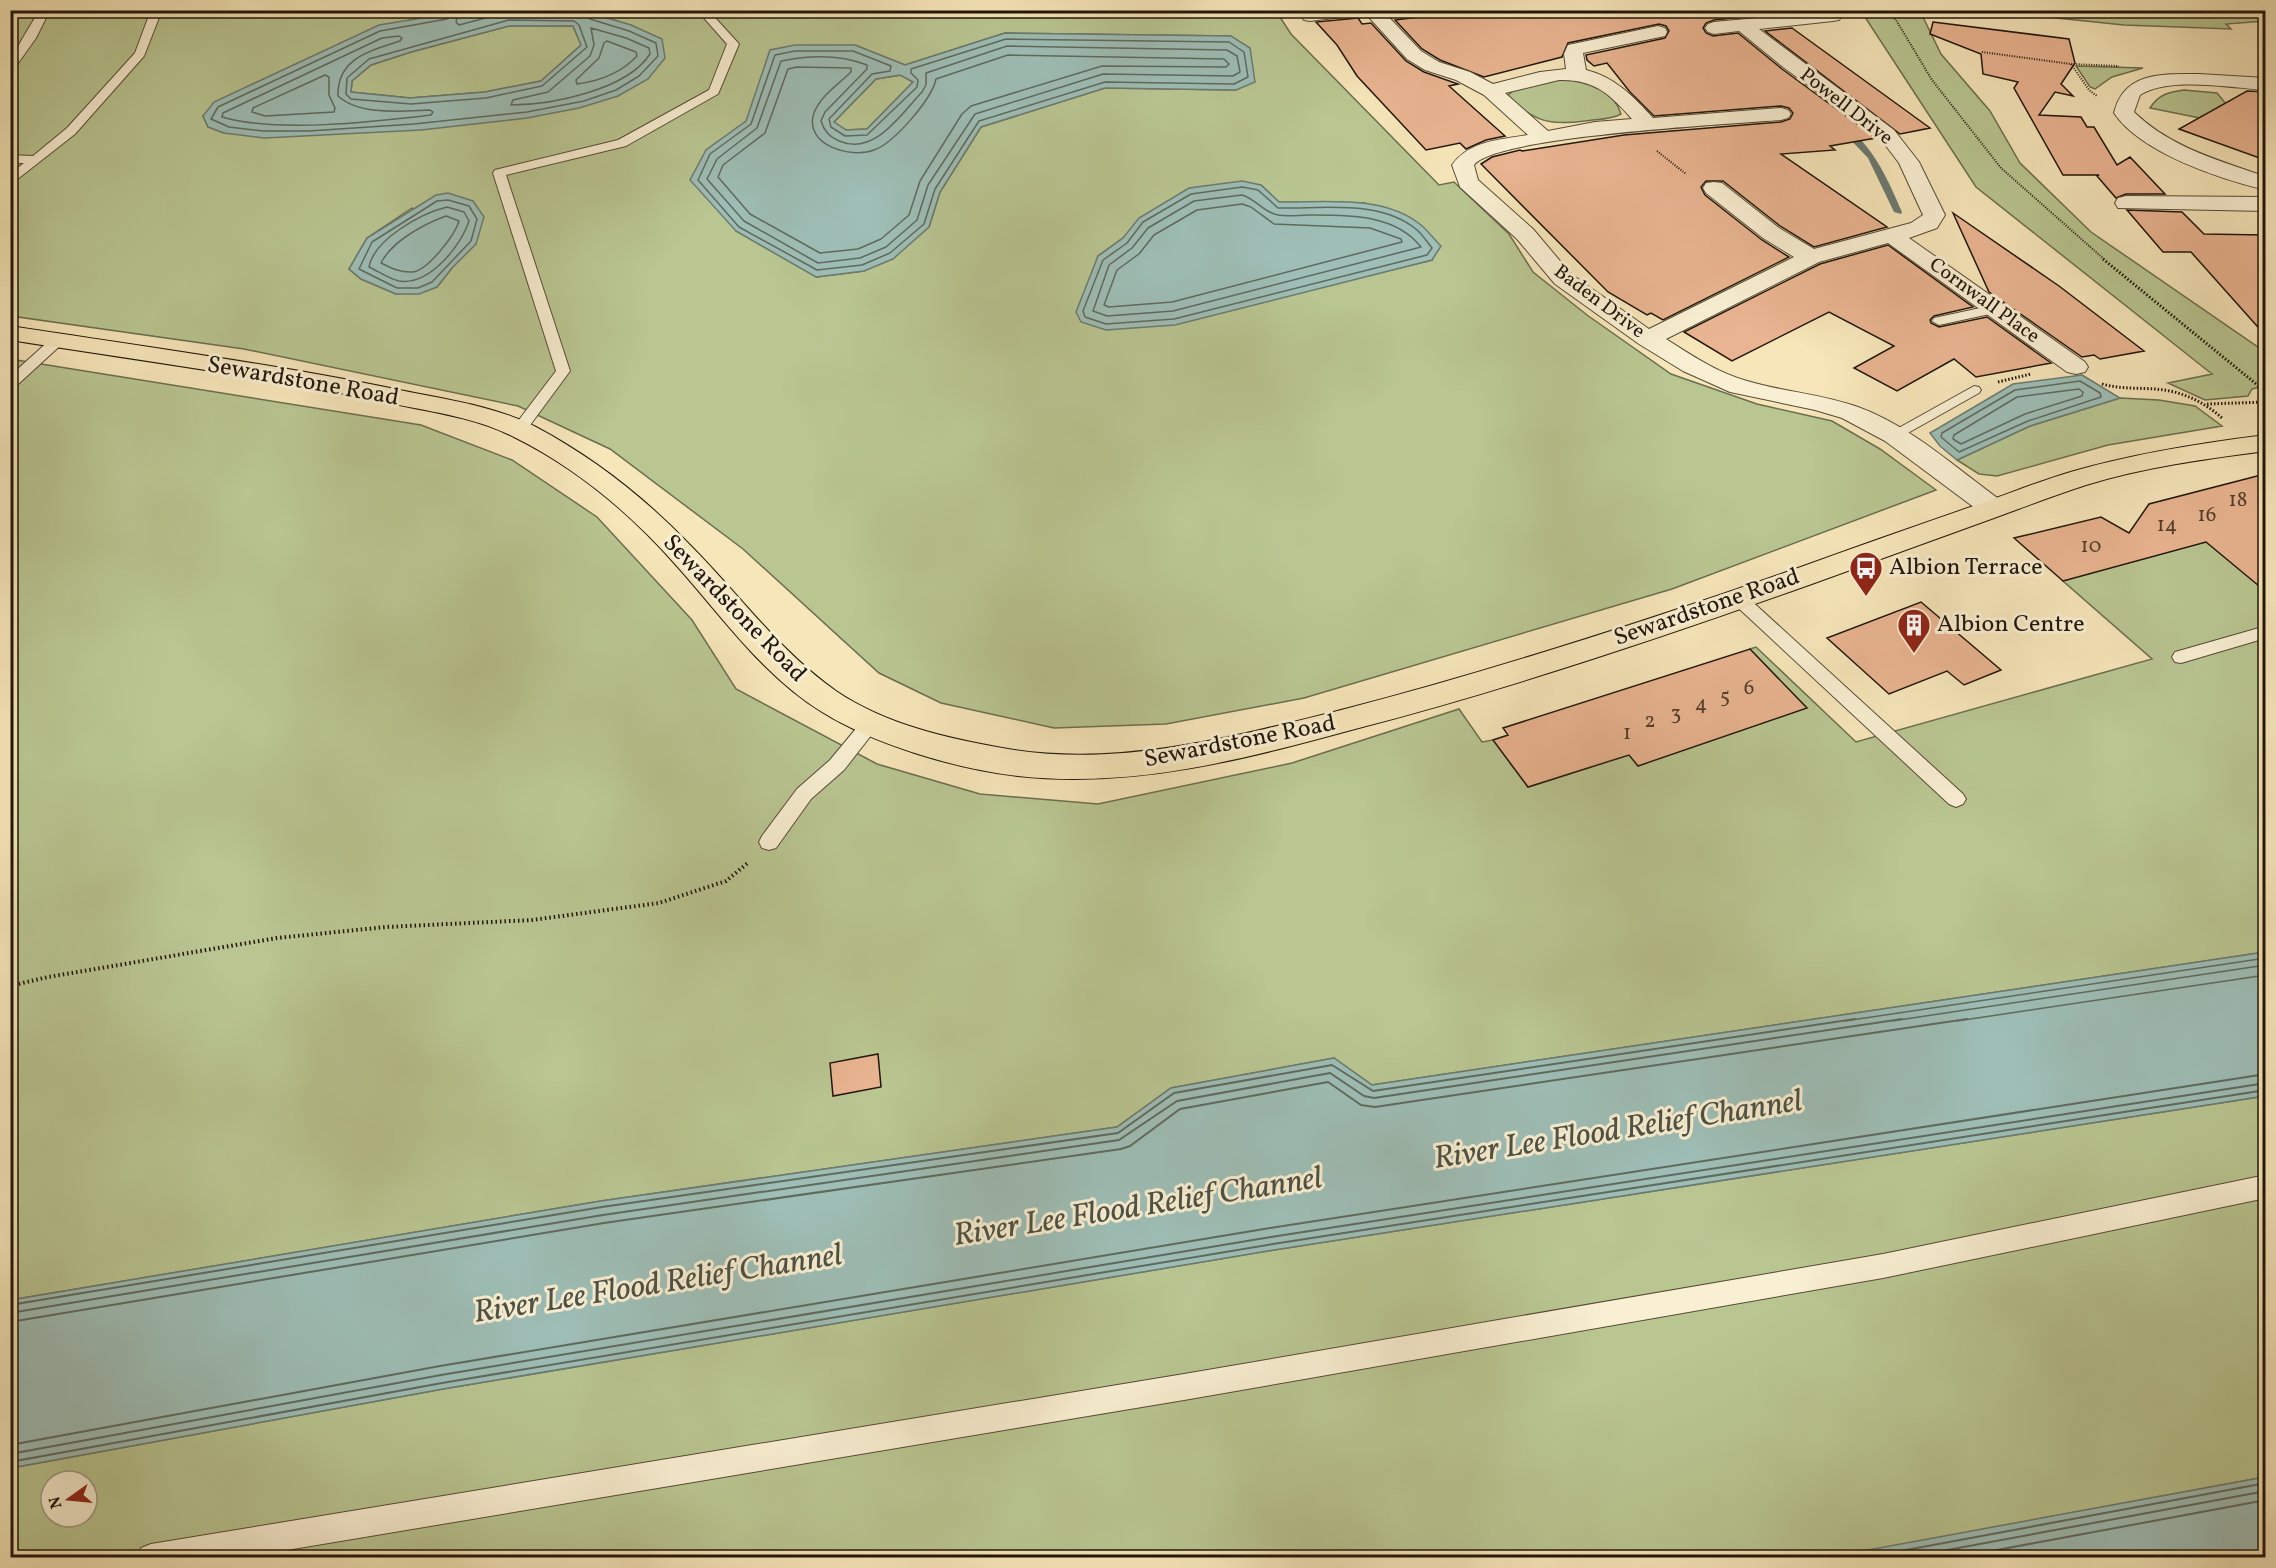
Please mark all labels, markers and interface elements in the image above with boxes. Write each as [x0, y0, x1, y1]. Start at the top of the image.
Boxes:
street label: Powell Drive [1794, 62, 1898, 152]
street label: Cornwall Place [1923, 251, 2045, 351]
street label: Baden Drive [1547, 258, 1651, 346]
street label: Sewardstone Road [204, 348, 402, 416]
house number: 18 [2229, 486, 2247, 515]
house number: 16 [2198, 501, 2216, 530]
house number: 14 [2157, 511, 2177, 540]
street label: Sewardstone Road [654, 527, 814, 691]
house number: 10 [2081, 532, 2101, 561]
bus stop icon: Albion Terrace [1848, 550, 1884, 597]
place label: Albion Terrace [1889, 551, 2043, 585]
street label: Sewardstone Road [1610, 560, 1804, 656]
building icon: Albion Centre [1896, 607, 1932, 654]
place label: Albion Centre [1937, 608, 2085, 642]
house number: 6 [1744, 674, 1754, 703]
house number: 5 [1720, 682, 1730, 711]
house number: 4 [1695, 690, 1707, 719]
house number: 3 [1671, 699, 1681, 728]
street label: Sewardstone Road [1141, 707, 1339, 777]
house number: 2 [1644, 707, 1656, 736]
house number: 1 [1623, 719, 1631, 748]
water label: River Lee Flood Relief Channel [1431, 1080, 1805, 1182]
water label: River Lee Flood Relief Channel [951, 1157, 1325, 1259]
water label: River Lee Flood Relief Channel [471, 1234, 845, 1336]
north arrow [39, 1469, 99, 1529]
text: N [44, 1494, 69, 1511]

